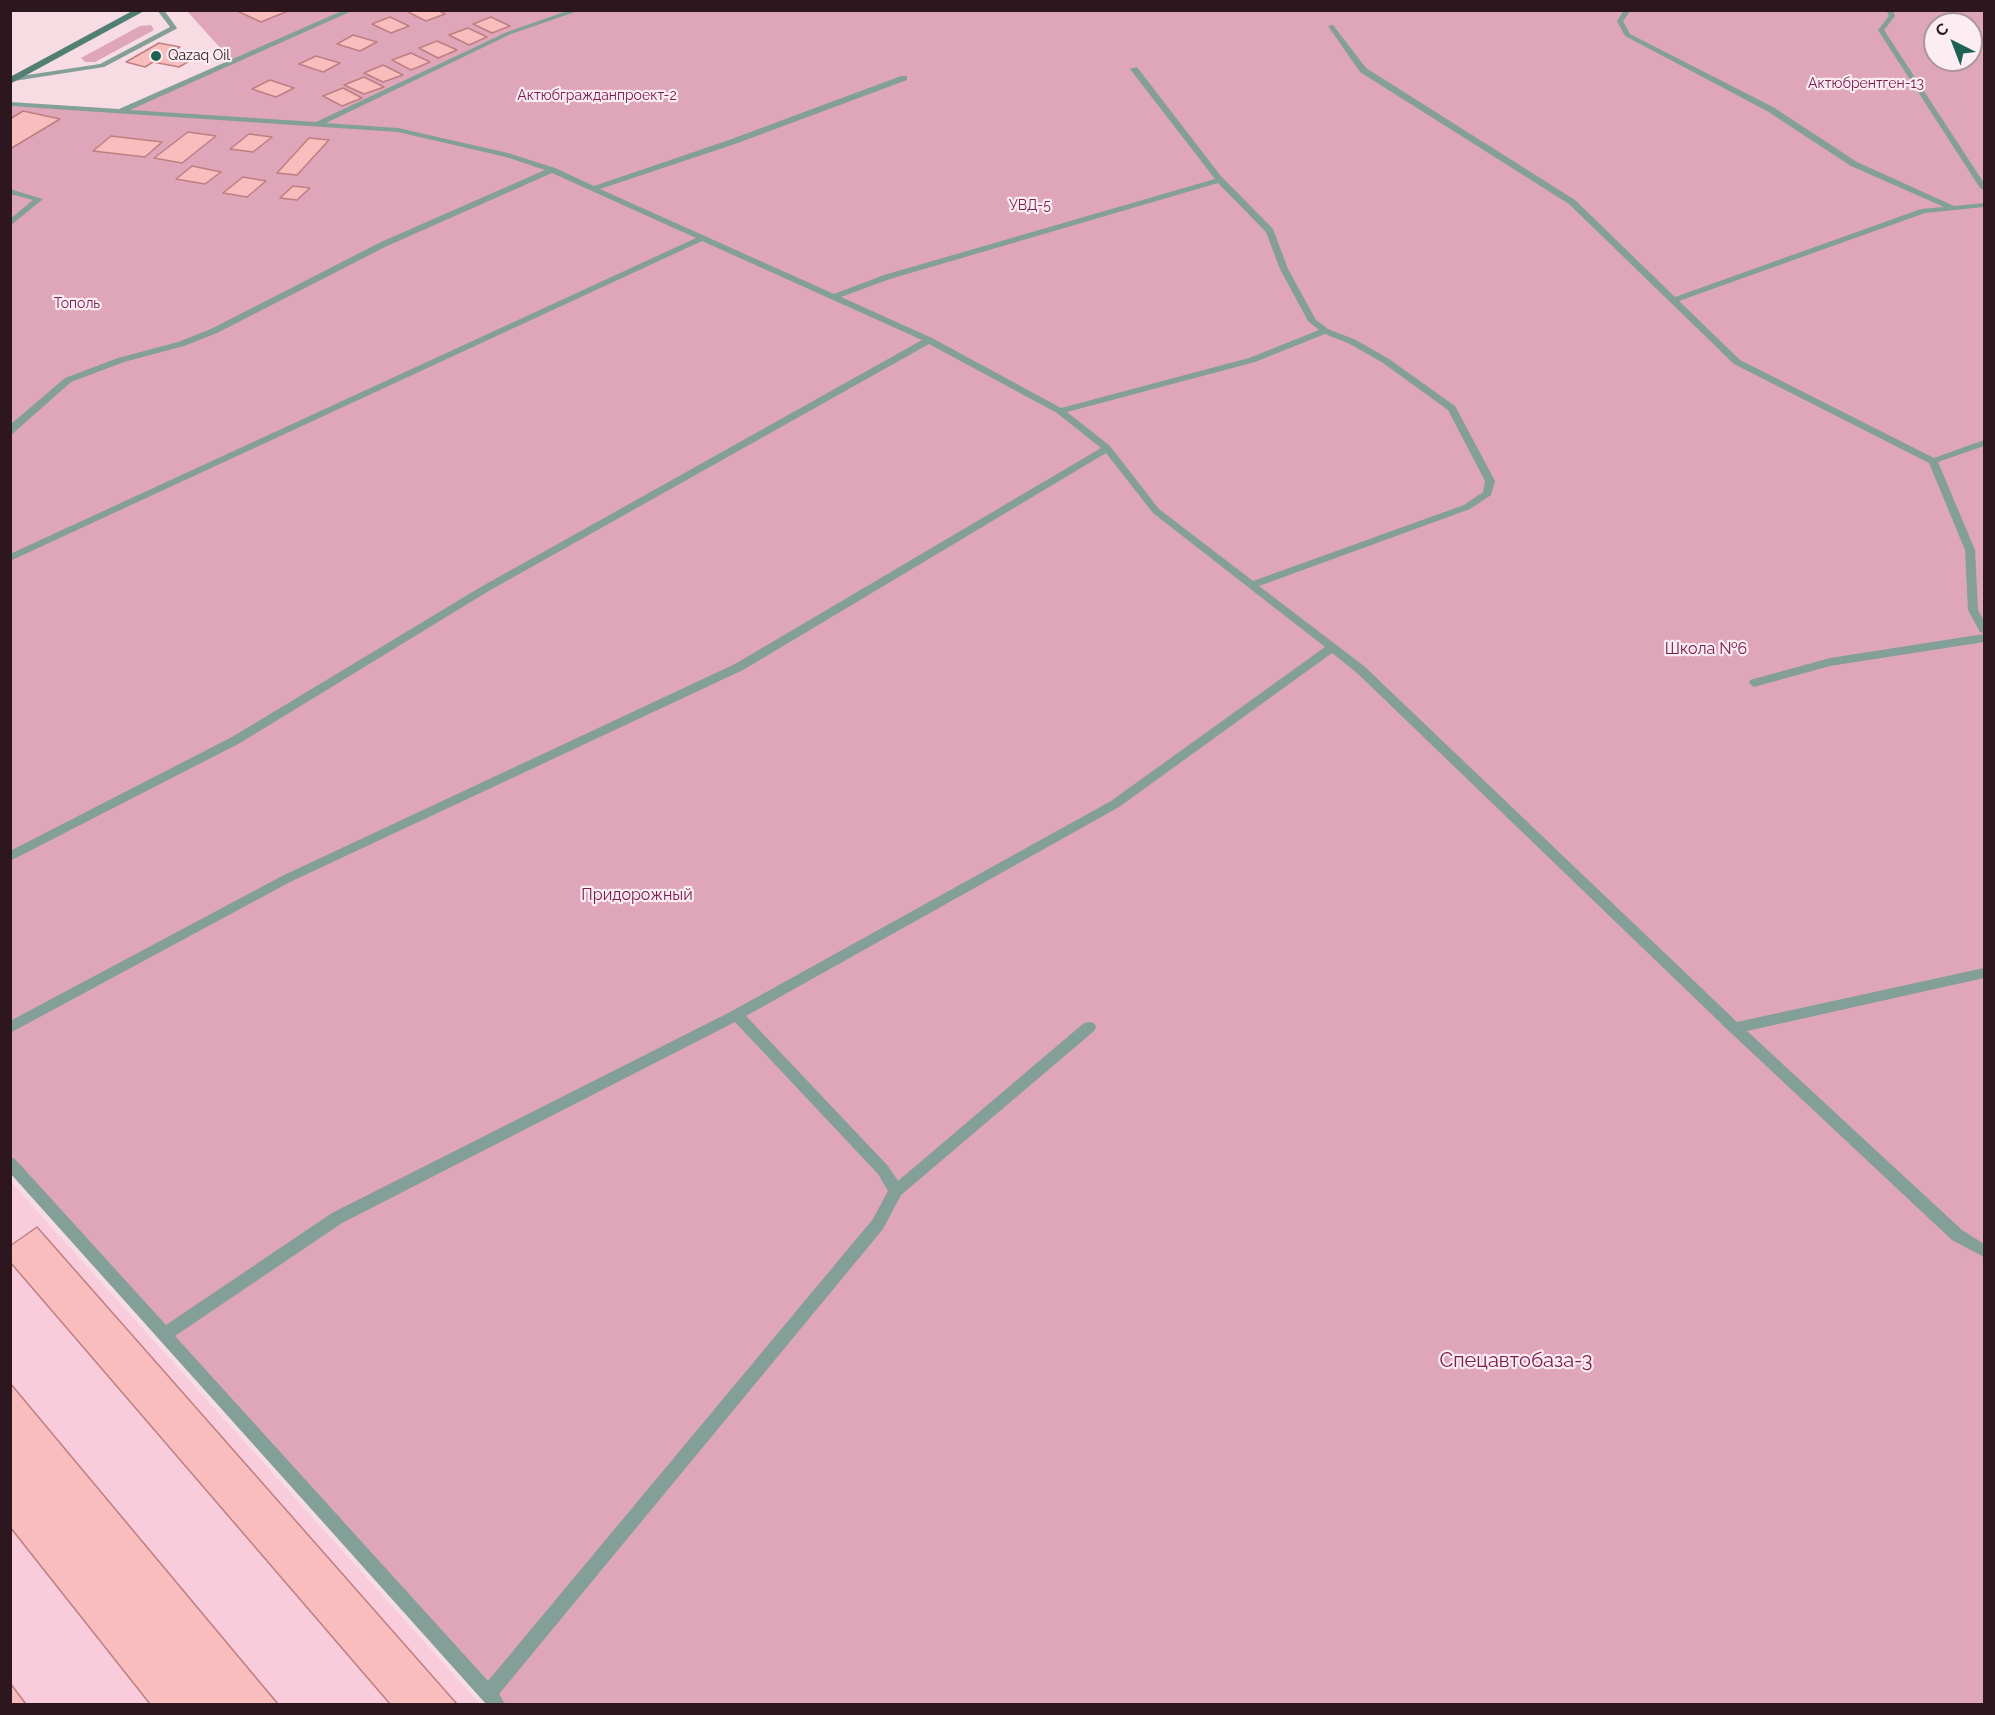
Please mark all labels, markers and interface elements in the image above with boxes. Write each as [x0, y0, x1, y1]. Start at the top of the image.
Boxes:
north arrow [1923, 12, 1983, 72]
text: С [1932, 19, 1952, 40]
place label: Qazaq Oil [168, 48, 230, 64]
marker: Qazaq Oil [149, 49, 163, 63]
park label: Актюбрентген-13 [1808, 76, 1924, 92]
park label: Актюбгражданпроект-2 [517, 88, 677, 104]
park label: УВД-5 [1009, 198, 1051, 214]
park label: Тополь [54, 296, 100, 312]
park label: Школа №6 [1665, 639, 1747, 659]
park label: Придорожный [581, 885, 693, 905]
park label: Спецавтобаза-3 [1440, 1349, 1592, 1373]

